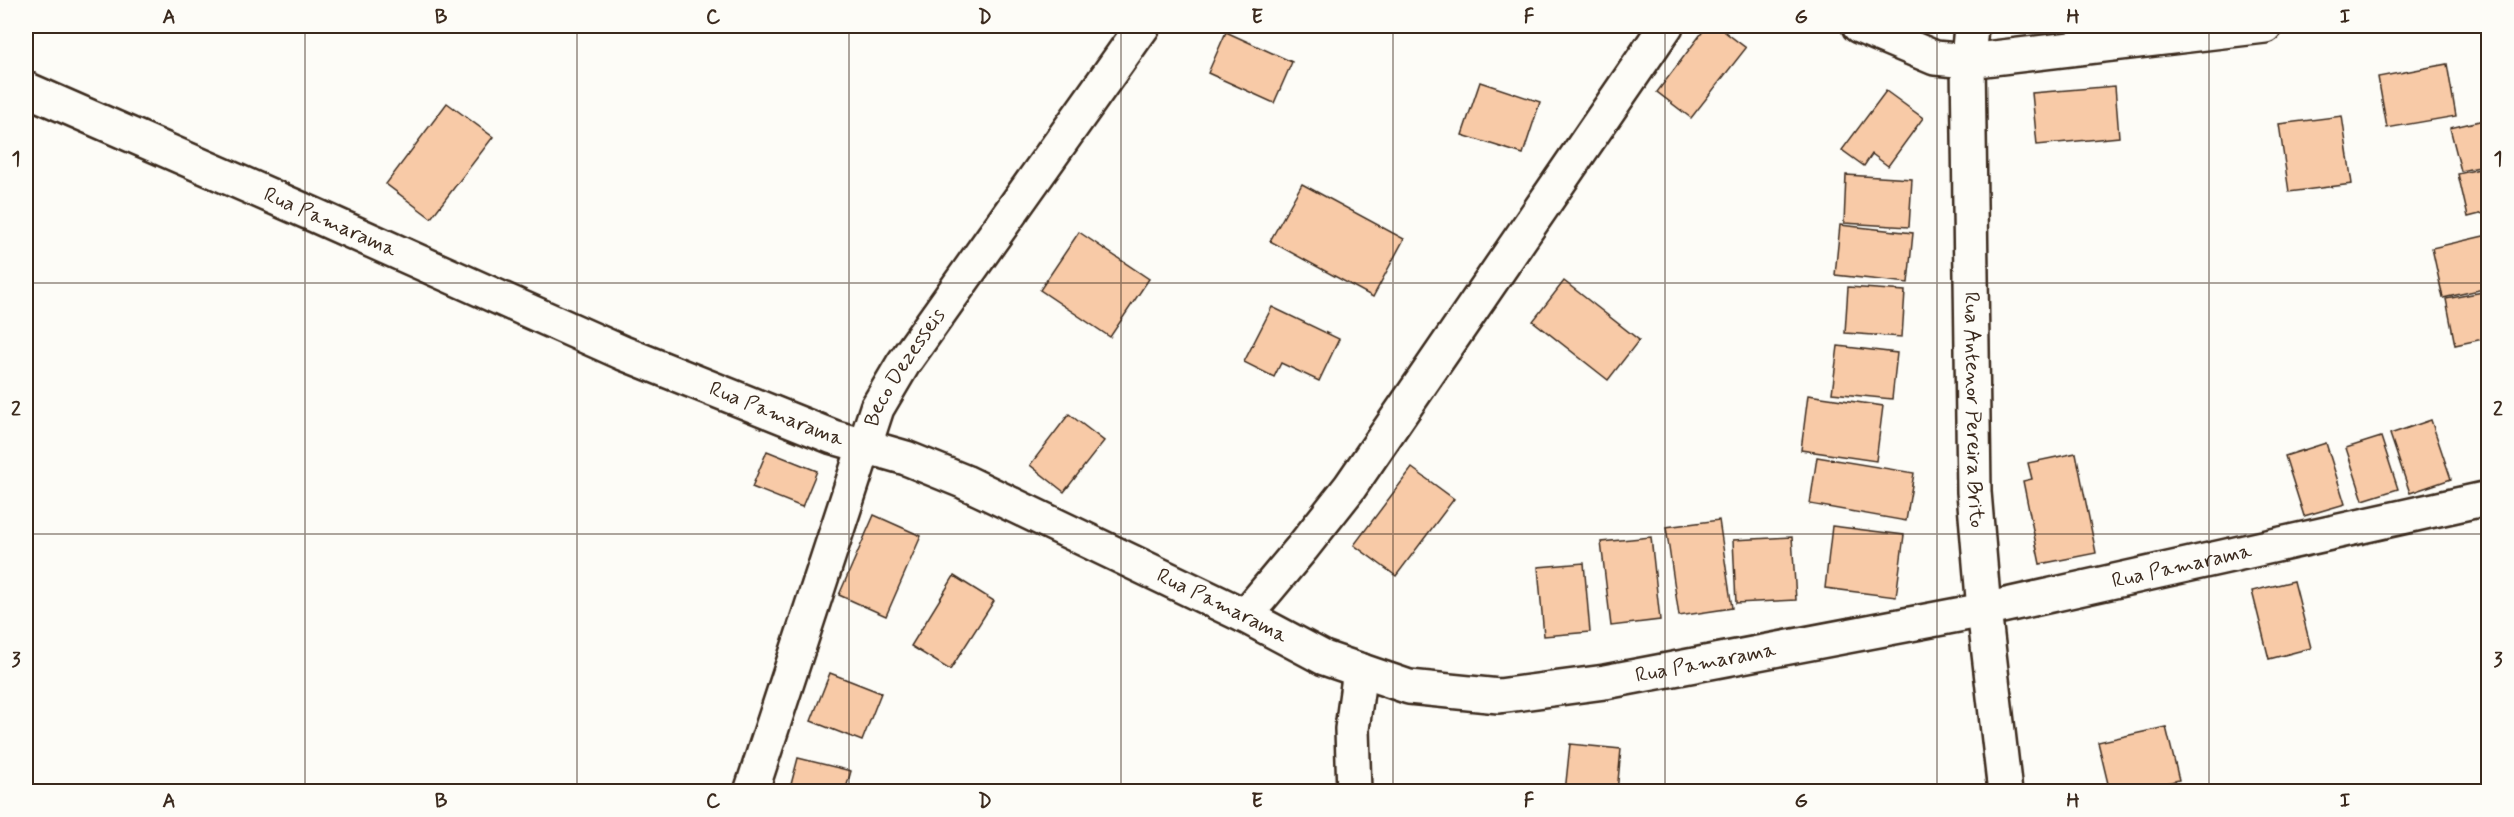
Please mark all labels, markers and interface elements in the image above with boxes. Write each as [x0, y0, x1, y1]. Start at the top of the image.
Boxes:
text: A [162, 4, 176, 31]
text: B [435, 4, 448, 31]
text: C [706, 4, 721, 31]
text: D [978, 4, 992, 31]
text: E [1251, 4, 1263, 31]
text: F [1524, 4, 1535, 31]
text: G [1794, 4, 1808, 31]
text: H [2066, 4, 2080, 31]
text: I [2340, 4, 2350, 31]
text: 1 [12, 146, 20, 173]
text: 1 [2494, 146, 2502, 173]
street label: Rua Pamarama [259, 181, 401, 264]
street label: Rua Antenor Pereira Brito [1957, 291, 1991, 529]
street label: Beco Dezesseis [858, 303, 952, 430]
street label: Rua Pamarama [705, 375, 847, 453]
text: 2 [11, 396, 21, 423]
text: 2 [2493, 396, 2503, 423]
street label: Rua Pamarama [2109, 537, 2255, 595]
street label: Rua Pamarama [1152, 562, 1293, 650]
street label: Rua Pamarama [1633, 636, 1779, 690]
text: 3 [11, 647, 21, 674]
text: 3 [2493, 647, 2503, 674]
text: A [162, 788, 176, 815]
text: B [435, 788, 448, 815]
text: C [706, 788, 721, 815]
text: D [978, 788, 992, 815]
text: E [1251, 788, 1263, 815]
text: F [1524, 788, 1535, 815]
text: G [1794, 788, 1808, 815]
text: H [2066, 788, 2080, 815]
text: I [2340, 788, 2350, 815]

